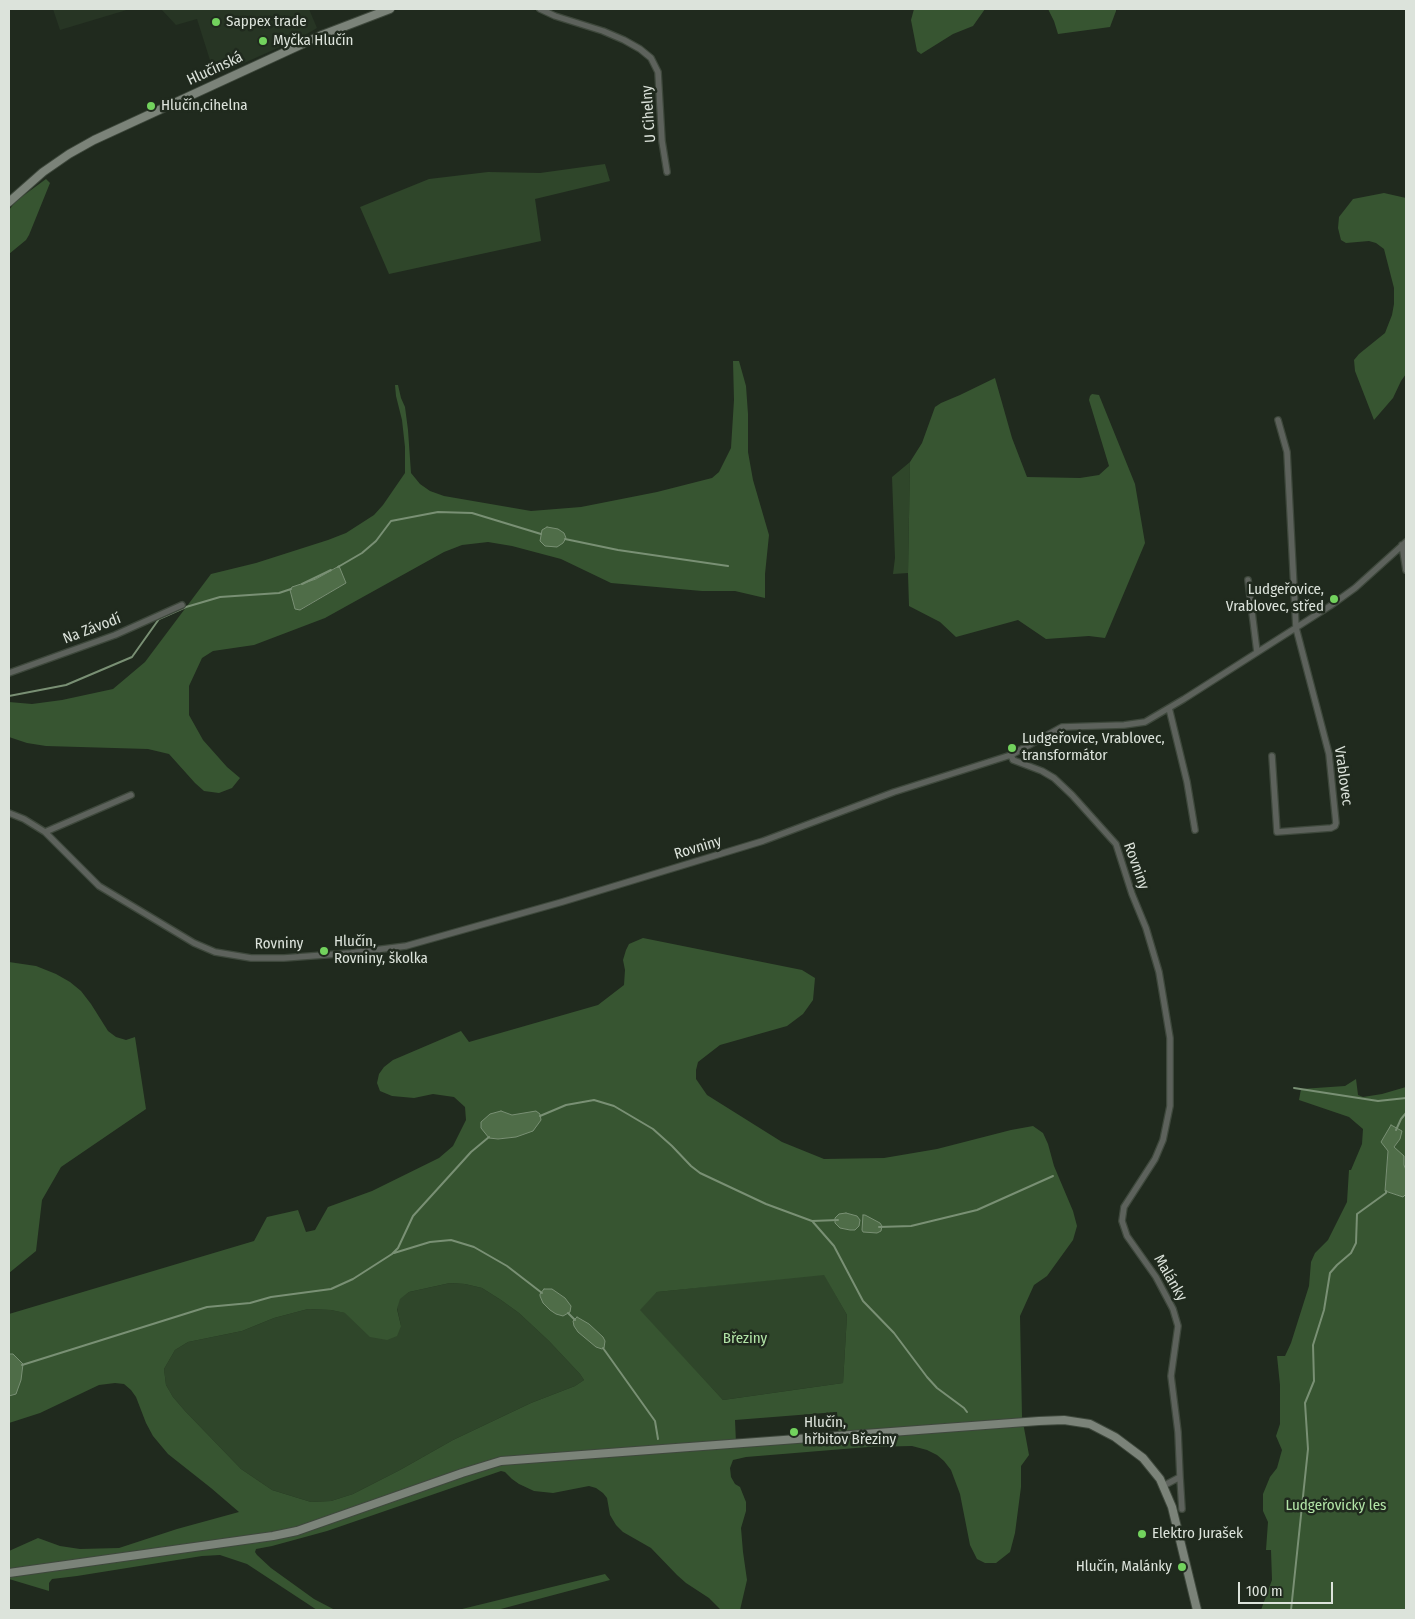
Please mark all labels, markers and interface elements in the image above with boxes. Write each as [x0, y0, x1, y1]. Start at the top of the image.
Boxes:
place label: Sappex trade [226, 13, 307, 31]
marker: Sappex trade [210, 16, 222, 28]
place label: Myčka Hlučín [273, 32, 353, 50]
marker: Myčka Hlučín [257, 35, 269, 47]
street label: Hlučínská [184, 48, 246, 90]
street label: U Cihelny [638, 85, 660, 143]
place label: Hlučín,cihelna [161, 97, 248, 115]
marker: Hlučín,cihelna [145, 100, 157, 112]
place label: Ludgeřovice, Vrablovec, střed [1226, 581, 1324, 616]
marker: Ludgeřovice, Vrablovec, střed [1328, 593, 1340, 605]
street label: Na Závodí [61, 610, 123, 648]
place label: Ludgeřovice, Vrablovec, transformátor [1022, 730, 1165, 765]
marker: Ludgeřovice, Vrablovec, transformátor [1006, 742, 1018, 754]
street label: Vrablovec [1330, 745, 1356, 807]
street label: Rovniny [672, 832, 724, 864]
street label: Rovniny [1119, 840, 1153, 892]
place label: Hlučín, Rovniny, školka [334, 933, 428, 968]
street label: Rovniny [255, 935, 303, 953]
marker: Hlučín, Rovniny, školka [318, 945, 330, 957]
street label: Malánky [1150, 1252, 1190, 1304]
park label: Březiny [723, 1330, 767, 1348]
place label: Hlučín, hřbitov Březiny [804, 1414, 896, 1449]
marker: Hlučín, hřbitov Březiny [788, 1426, 800, 1438]
park label: Ludgeřovický les [1286, 1497, 1386, 1515]
place label: Elektro Jurašek [1152, 1525, 1243, 1543]
marker: Elektro Jurašek [1136, 1528, 1148, 1540]
place label: Hlučín, Malánky [1076, 1558, 1172, 1576]
marker: Hlučín, Malánky [1176, 1561, 1188, 1573]
scale bar [1240, 1572, 1335, 1604]
text: 100 m [1246, 1582, 1283, 1600]

